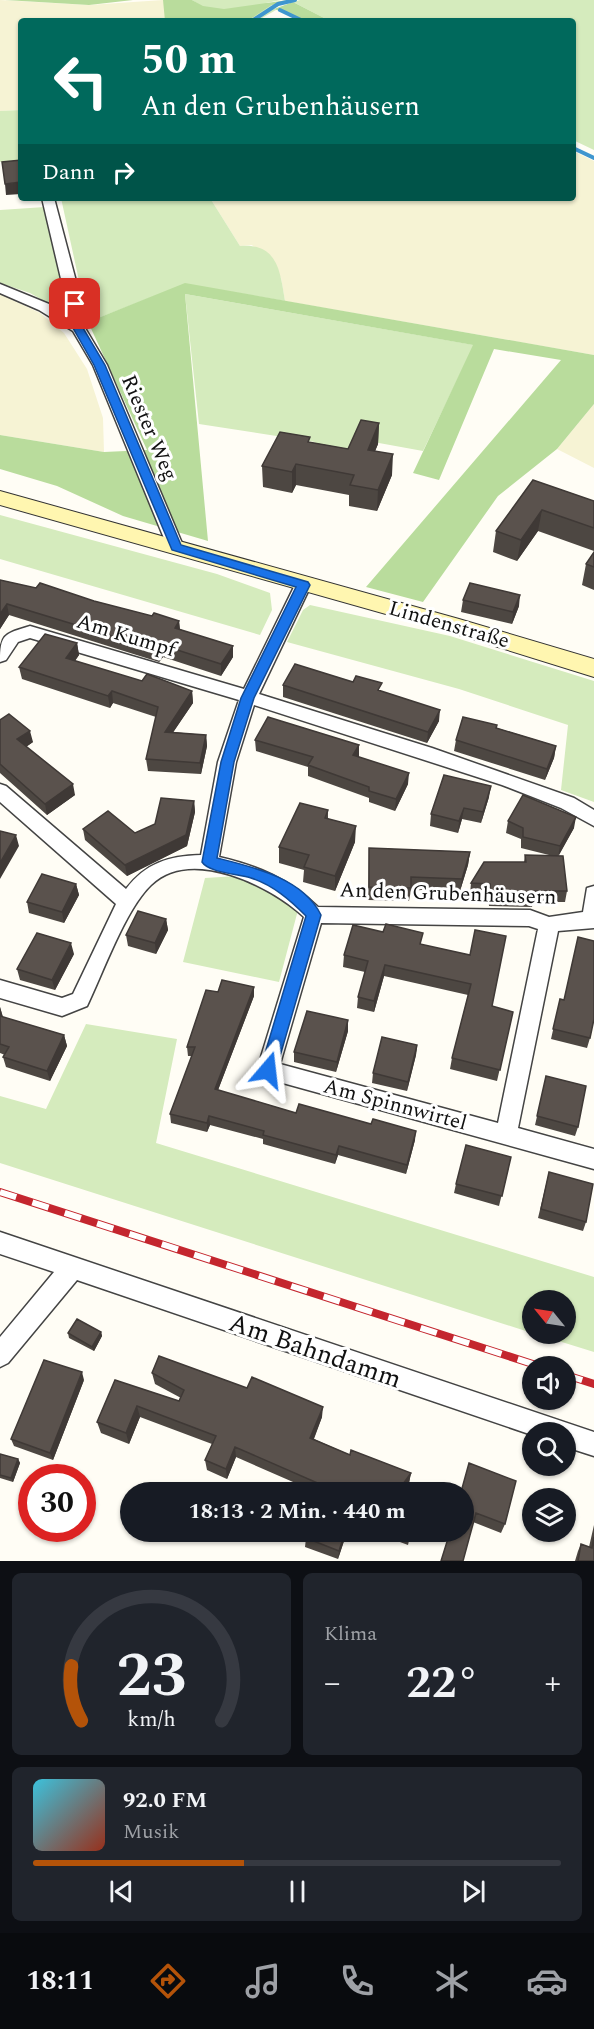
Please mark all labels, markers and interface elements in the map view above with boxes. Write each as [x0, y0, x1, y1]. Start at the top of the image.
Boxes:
text: 50 m [141, 29, 236, 92]
icon: left [42, 42, 120, 120]
text: An den Grubenhäusern [141, 86, 420, 128]
text: Dann [42, 156, 95, 189]
icon: right [107, 156, 140, 189]
pin [49, 278, 100, 329]
icon: arrive [58, 287, 91, 320]
street label: Riester Weg [112, 370, 186, 486]
street label: Lindenstraße [385, 592, 513, 658]
street label: Am Kumpf [72, 606, 181, 667]
street label: An den Grubenhäusern [339, 874, 557, 914]
position arrow [236, 1038, 300, 1102]
street label: Am Spinnwirtel [320, 1070, 470, 1140]
north arrow [522, 1290, 576, 1344]
map controls [522, 1290, 576, 1542]
street label: Am Bahndamm [223, 1303, 407, 1399]
button: sound [522, 1356, 576, 1410]
button: search [522, 1422, 576, 1476]
speed limit sign: 30 [18, 1464, 96, 1542]
button: layers [522, 1488, 576, 1542]
text: 18:13 · 2 Min. · 440 m [188, 1495, 406, 1528]
text: Klima [324, 1619, 377, 1649]
text: 23 [116, 1629, 187, 1724]
text: 22° [406, 1649, 479, 1718]
text: − [324, 1658, 341, 1708]
text: + [545, 1658, 561, 1708]
text: km/h [127, 1703, 176, 1736]
text: 92.0 FM [123, 1784, 207, 1817]
text: Musik [123, 1817, 179, 1847]
icon: previous [105, 1875, 138, 1908]
icon: pause [281, 1875, 314, 1908]
icon: next [457, 1875, 490, 1908]
text: 18:11 [26, 1960, 94, 2002]
icon: directions [147, 1960, 189, 2002]
icon: music [242, 1960, 284, 2002]
icon: phone [336, 1960, 378, 2002]
icon: climate [431, 1960, 473, 2002]
icon: car [526, 1960, 568, 2002]

